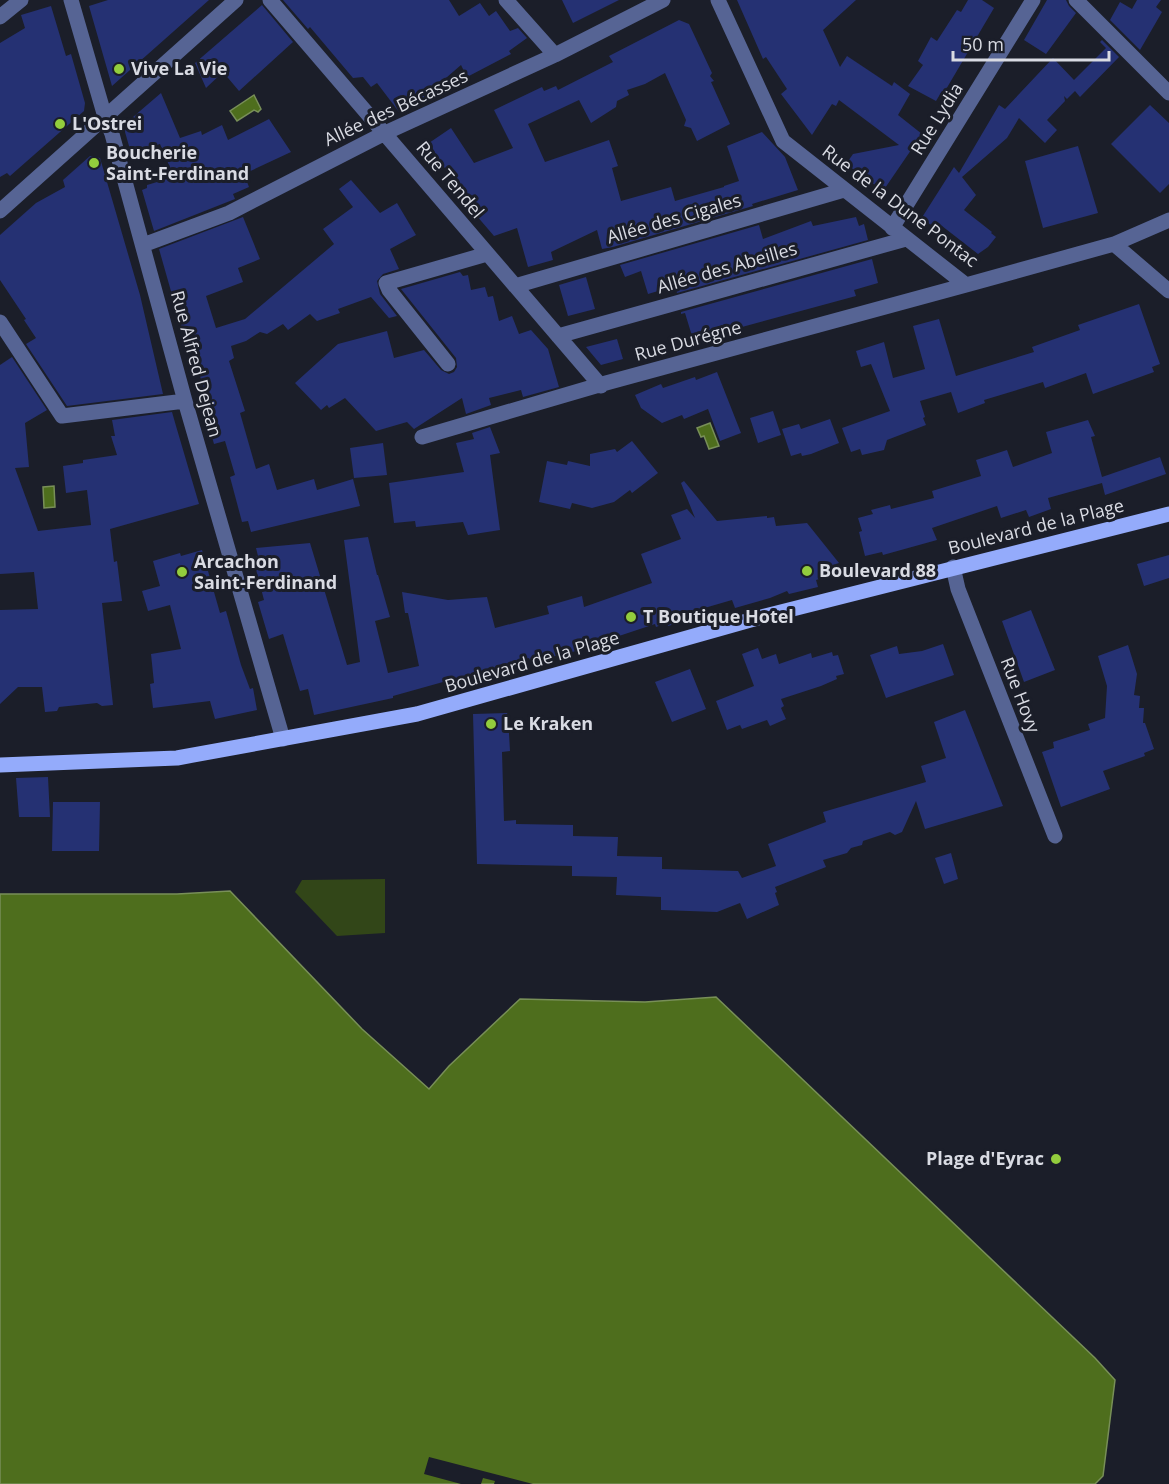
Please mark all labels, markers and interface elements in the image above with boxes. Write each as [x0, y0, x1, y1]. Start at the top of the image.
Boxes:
scale bar [953, 24, 1109, 62]
text: 50 m [962, 32, 1004, 56]
place label: Vive La Vie [131, 56, 227, 80]
marker: Vive La Vie [112, 62, 126, 76]
street label: Allée des Bécasses [320, 63, 471, 151]
street label: Rue Lydia [905, 78, 968, 159]
place label: L'Ostrei [72, 111, 142, 135]
marker: L'Ostrei [53, 117, 67, 131]
street label: Rue Tendel [411, 136, 490, 223]
street label: Rue de la Dune Pontac [818, 139, 984, 272]
place label: Boucherie Saint-Ferdinand [106, 140, 249, 185]
marker: Boucherie Saint-Ferdinand [87, 156, 101, 170]
street label: Allée des Cigales [604, 187, 744, 249]
street label: Allée des Abeilles [654, 236, 800, 298]
street label: Rue Alfred Dejean [166, 288, 228, 440]
street label: Rue Durégne [632, 314, 744, 366]
street label: Boulevard de la Plage [945, 493, 1126, 560]
place label: Arcachon Saint-Ferdinand [194, 549, 337, 594]
place label: Boulevard 88 [819, 558, 936, 582]
marker: Boulevard 88 [800, 564, 814, 578]
marker: Arcachon Saint-Ferdinand [175, 565, 189, 579]
place label: T Boutique Hotel [643, 604, 794, 628]
marker: T Boutique Hotel [624, 610, 638, 624]
street label: Boulevard de la Plage [442, 625, 622, 697]
street label: Rue Hovy [996, 653, 1047, 737]
place label: Le Kraken [503, 711, 593, 735]
marker: Le Kraken [484, 717, 498, 731]
place label: Plage d'Eyrac [926, 1146, 1044, 1170]
marker: Plage d'Eyrac [1049, 1152, 1063, 1166]

